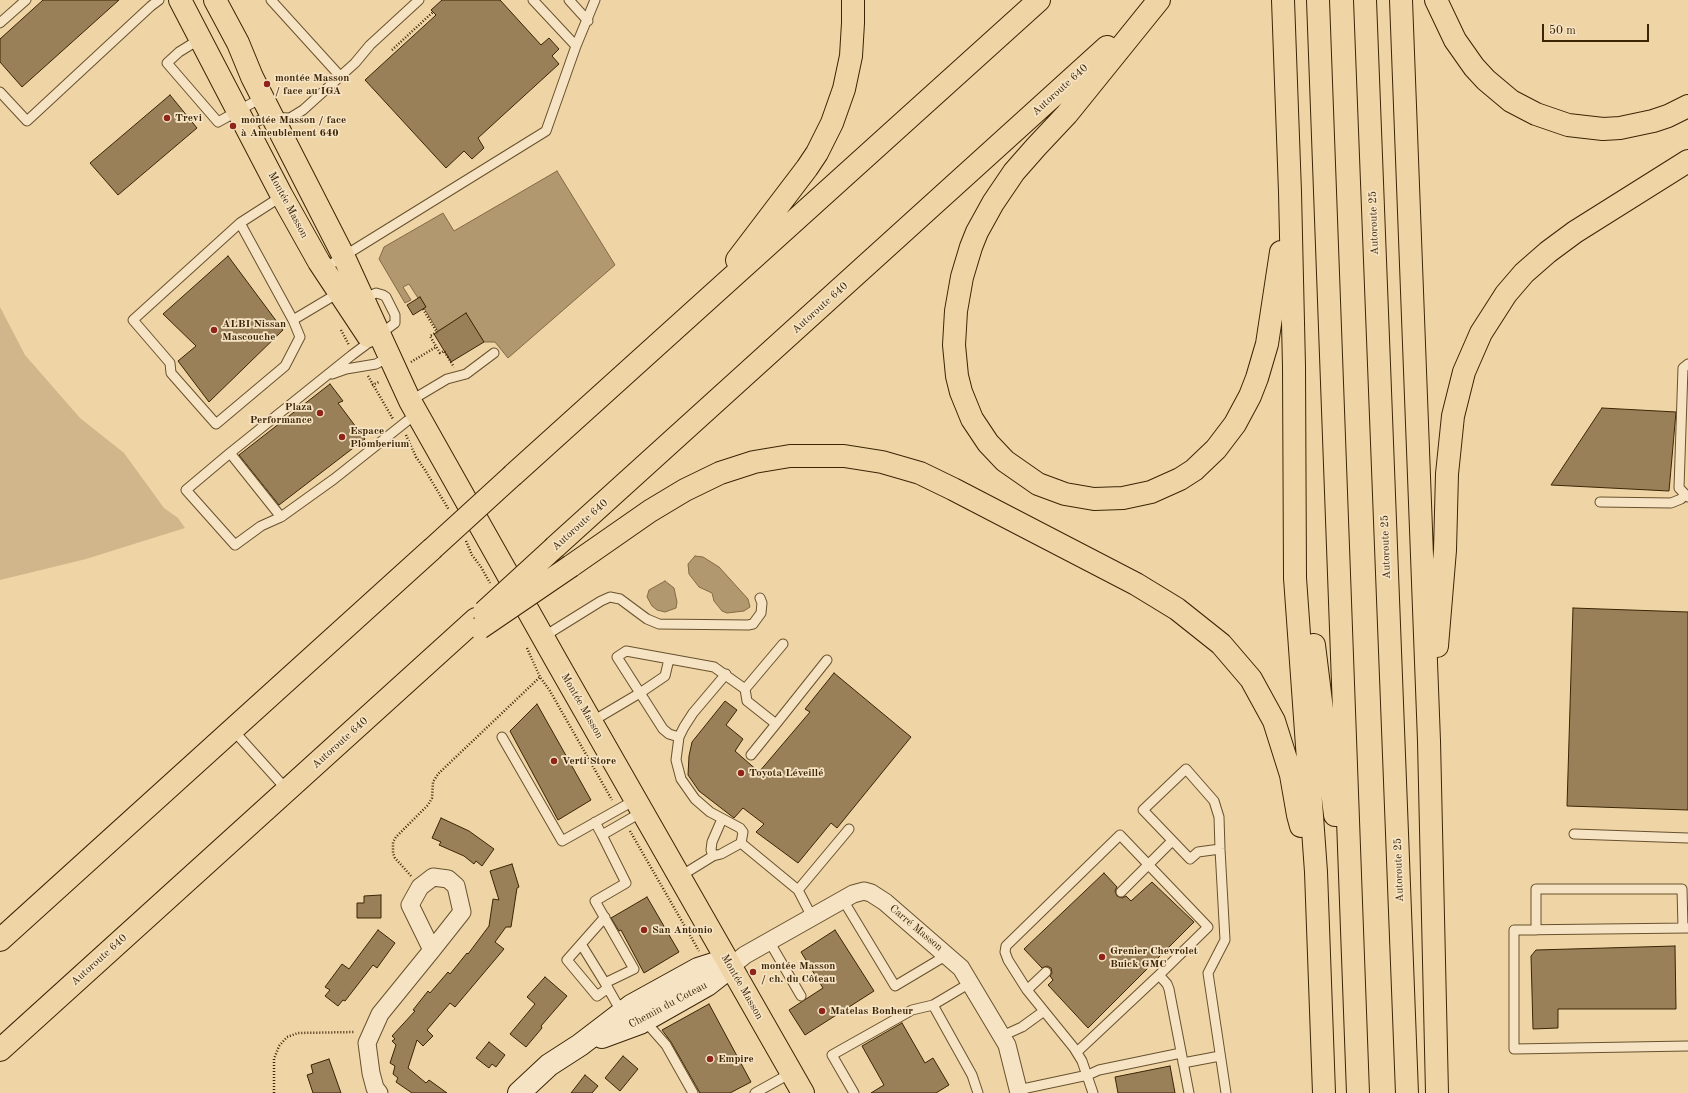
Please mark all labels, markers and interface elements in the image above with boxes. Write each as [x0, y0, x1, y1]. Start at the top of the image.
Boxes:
scale bar [1544, 16, 1651, 42]
text: 50 m [1549, 25, 1576, 37]
street label: Autoroute 640 [1029, 61, 1091, 119]
place label: montée Masson / face au IGA [275, 71, 349, 97]
marker: montée Masson / face au IGA [262, 79, 272, 89]
place label: Trevi [175, 111, 202, 125]
marker: Trevi [162, 113, 172, 123]
place label: montée Masson / face à Ameublement 640 [241, 113, 346, 139]
marker: montée Masson / face à Ameublement 640 [228, 121, 238, 131]
street label: Montée Masson [265, 170, 311, 240]
street label: Autoroute 25 [1366, 191, 1382, 255]
street label: Autoroute 640 [789, 279, 851, 337]
place label: ALBI Nissan Mascouche [222, 317, 286, 343]
marker: ALBI Nissan Mascouche [209, 325, 219, 335]
place label: Plaza Performance [250, 400, 312, 426]
marker: Plaza Performance [315, 408, 325, 418]
place label: Espace Plomberium [350, 424, 409, 450]
marker: Espace Plomberium [337, 432, 347, 442]
street label: Autoroute 640 [549, 496, 611, 554]
street label: Autoroute 25 [1378, 515, 1394, 579]
street label: Montée Masson [558, 671, 606, 741]
street label: Autoroute 640 [309, 714, 371, 772]
place label: Verti Store [562, 754, 616, 768]
marker: Verti Store [549, 756, 559, 766]
place label: Toyota Léveillé [749, 766, 823, 780]
marker: Toyota Léveillé [736, 768, 746, 778]
street label: Autoroute 25 [1391, 838, 1407, 902]
street label: Carré Masson [887, 902, 945, 954]
place label: San Antonio [652, 923, 712, 937]
marker: San Antonio [639, 925, 649, 935]
street label: Autoroute 640 [68, 931, 130, 989]
place label: Grenier Chevrolet Buick GMC [1110, 944, 1198, 970]
street label: Montée Masson [718, 952, 766, 1022]
marker: Grenier Chevrolet Buick GMC [1097, 952, 1107, 962]
place label: montée Masson / ch. du Côteau [761, 959, 835, 985]
marker: montée Masson / ch. du Côteau [748, 967, 758, 977]
street label: Chemin du Coteau [627, 979, 709, 1031]
place label: Matelas Bonheur [830, 1004, 913, 1018]
marker: Matelas Bonheur [817, 1006, 827, 1016]
place label: Empire [718, 1052, 754, 1066]
marker: Empire [705, 1054, 715, 1064]

